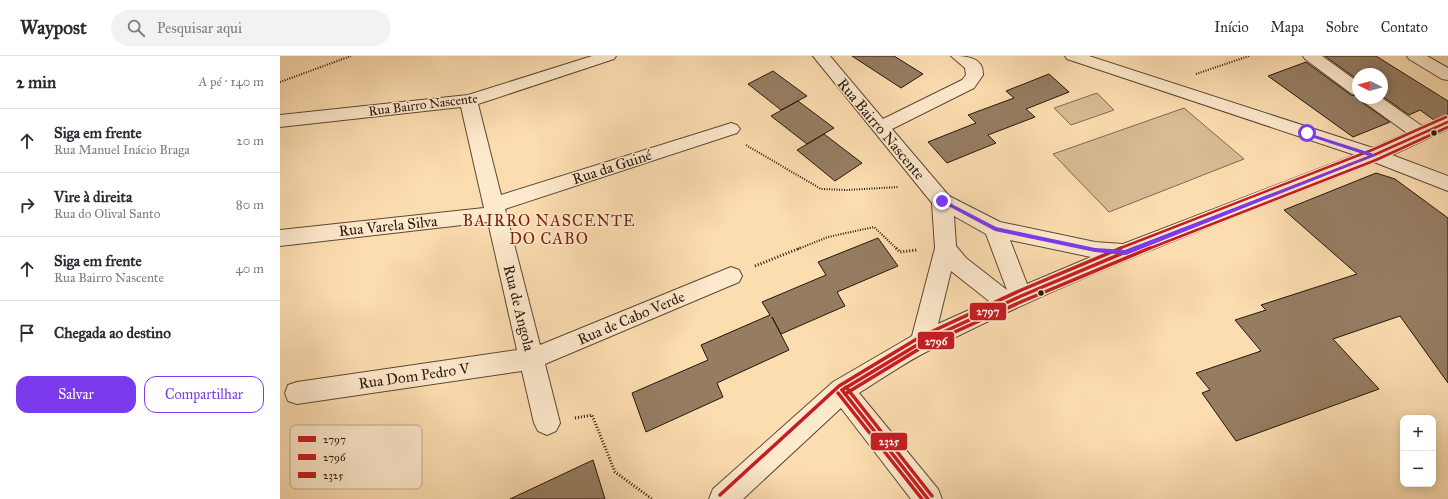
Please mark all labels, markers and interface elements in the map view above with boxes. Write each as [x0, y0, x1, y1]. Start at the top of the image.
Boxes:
search box [111, 10, 391, 46]
text: Waypost [20, 16, 87, 39]
icon: search [125, 17, 147, 39]
text: Pesquisar aqui [157, 19, 242, 37]
text: Início [1214, 19, 1249, 36]
text: Mapa [1271, 19, 1304, 36]
text: Sobre [1326, 19, 1359, 36]
text: Contato [1381, 19, 1428, 36]
north arrow [1352, 68, 1388, 104]
text: 2 min [16, 72, 56, 93]
text: A pé · 140 m [198, 74, 264, 90]
street label: Rua Bairro Nascente [833, 75, 929, 183]
street label: Rua Bairro Nascente [368, 90, 479, 120]
text: Siga em frente [54, 124, 142, 142]
route start [1298, 124, 1316, 142]
unlabelled marker [1429, 128, 1439, 138]
icon: ahead [16, 130, 38, 152]
text: 20 m [236, 133, 264, 149]
text: Rua Manuel Inácio Braga [54, 142, 190, 158]
street label: Rua da Guiné [570, 145, 655, 188]
text: Vire à direita [54, 188, 132, 206]
route end [933, 192, 951, 210]
icon: right [16, 194, 38, 216]
text: 80 m [236, 197, 264, 213]
text: Rua do Olival Santo [54, 206, 160, 222]
district label: BAIRRO NASCENTE DO CABO [463, 211, 635, 248]
street label: Rua Varela Silva [338, 212, 439, 240]
text: Siga em frente [54, 252, 142, 270]
icon: ahead [16, 258, 38, 280]
text: 40 m [235, 261, 264, 277]
street label: Rua de Angola [500, 263, 539, 354]
text: Rua Bairro Nascente [54, 270, 164, 286]
street label: Rua de Cabo Verde [575, 287, 687, 349]
unlabelled marker [1036, 288, 1046, 298]
line badge: 2797 [969, 302, 1007, 321]
text: 2797 [977, 305, 1000, 319]
icon: arrive [16, 322, 38, 344]
text: Chegada ao destino [54, 324, 171, 342]
line badge: 2796 [917, 331, 955, 350]
text: 2796 [925, 335, 949, 349]
street label: Rua Dom Pedro V [357, 359, 471, 393]
button: Salvar [16, 376, 136, 413]
button: Compartilhar [144, 376, 264, 413]
map controls [1400, 415, 1436, 487]
button: + [1400, 415, 1436, 451]
legend [290, 425, 422, 489]
line badge: 2325 [870, 432, 908, 451]
text: 2797 [323, 433, 346, 446]
text: 2325 [879, 435, 900, 449]
text: 2796 [323, 451, 346, 464]
button: − [1400, 451, 1436, 487]
text: 2325 [323, 469, 343, 482]

